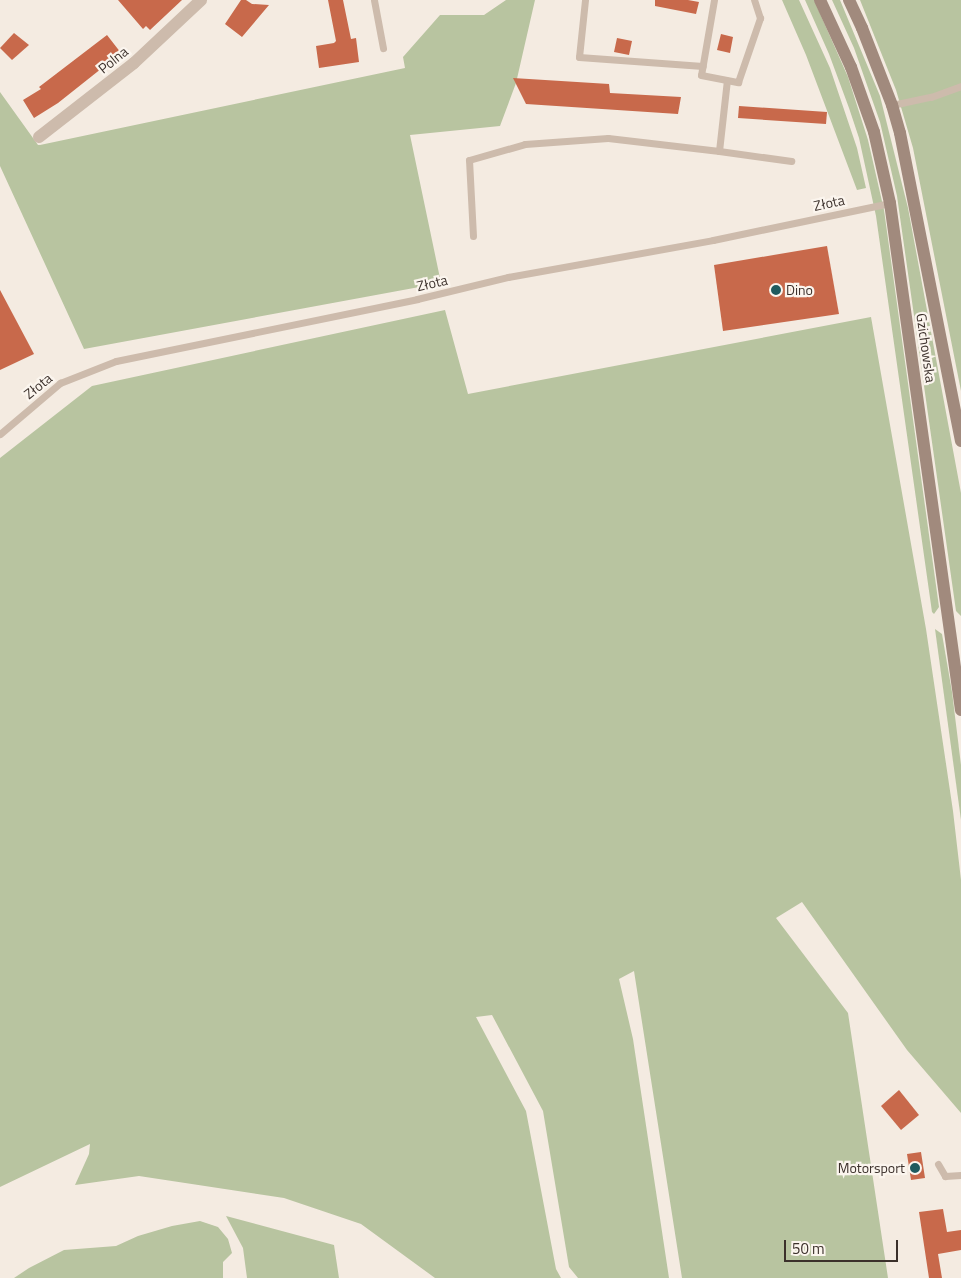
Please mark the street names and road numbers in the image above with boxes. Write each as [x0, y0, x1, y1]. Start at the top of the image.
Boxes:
street label: Polna [95, 43, 131, 77]
street label: Złota [812, 192, 846, 214]
street label: Złota [415, 271, 449, 295]
street label: Gzichowska [913, 312, 939, 384]
street label: Złota [21, 370, 55, 402]

